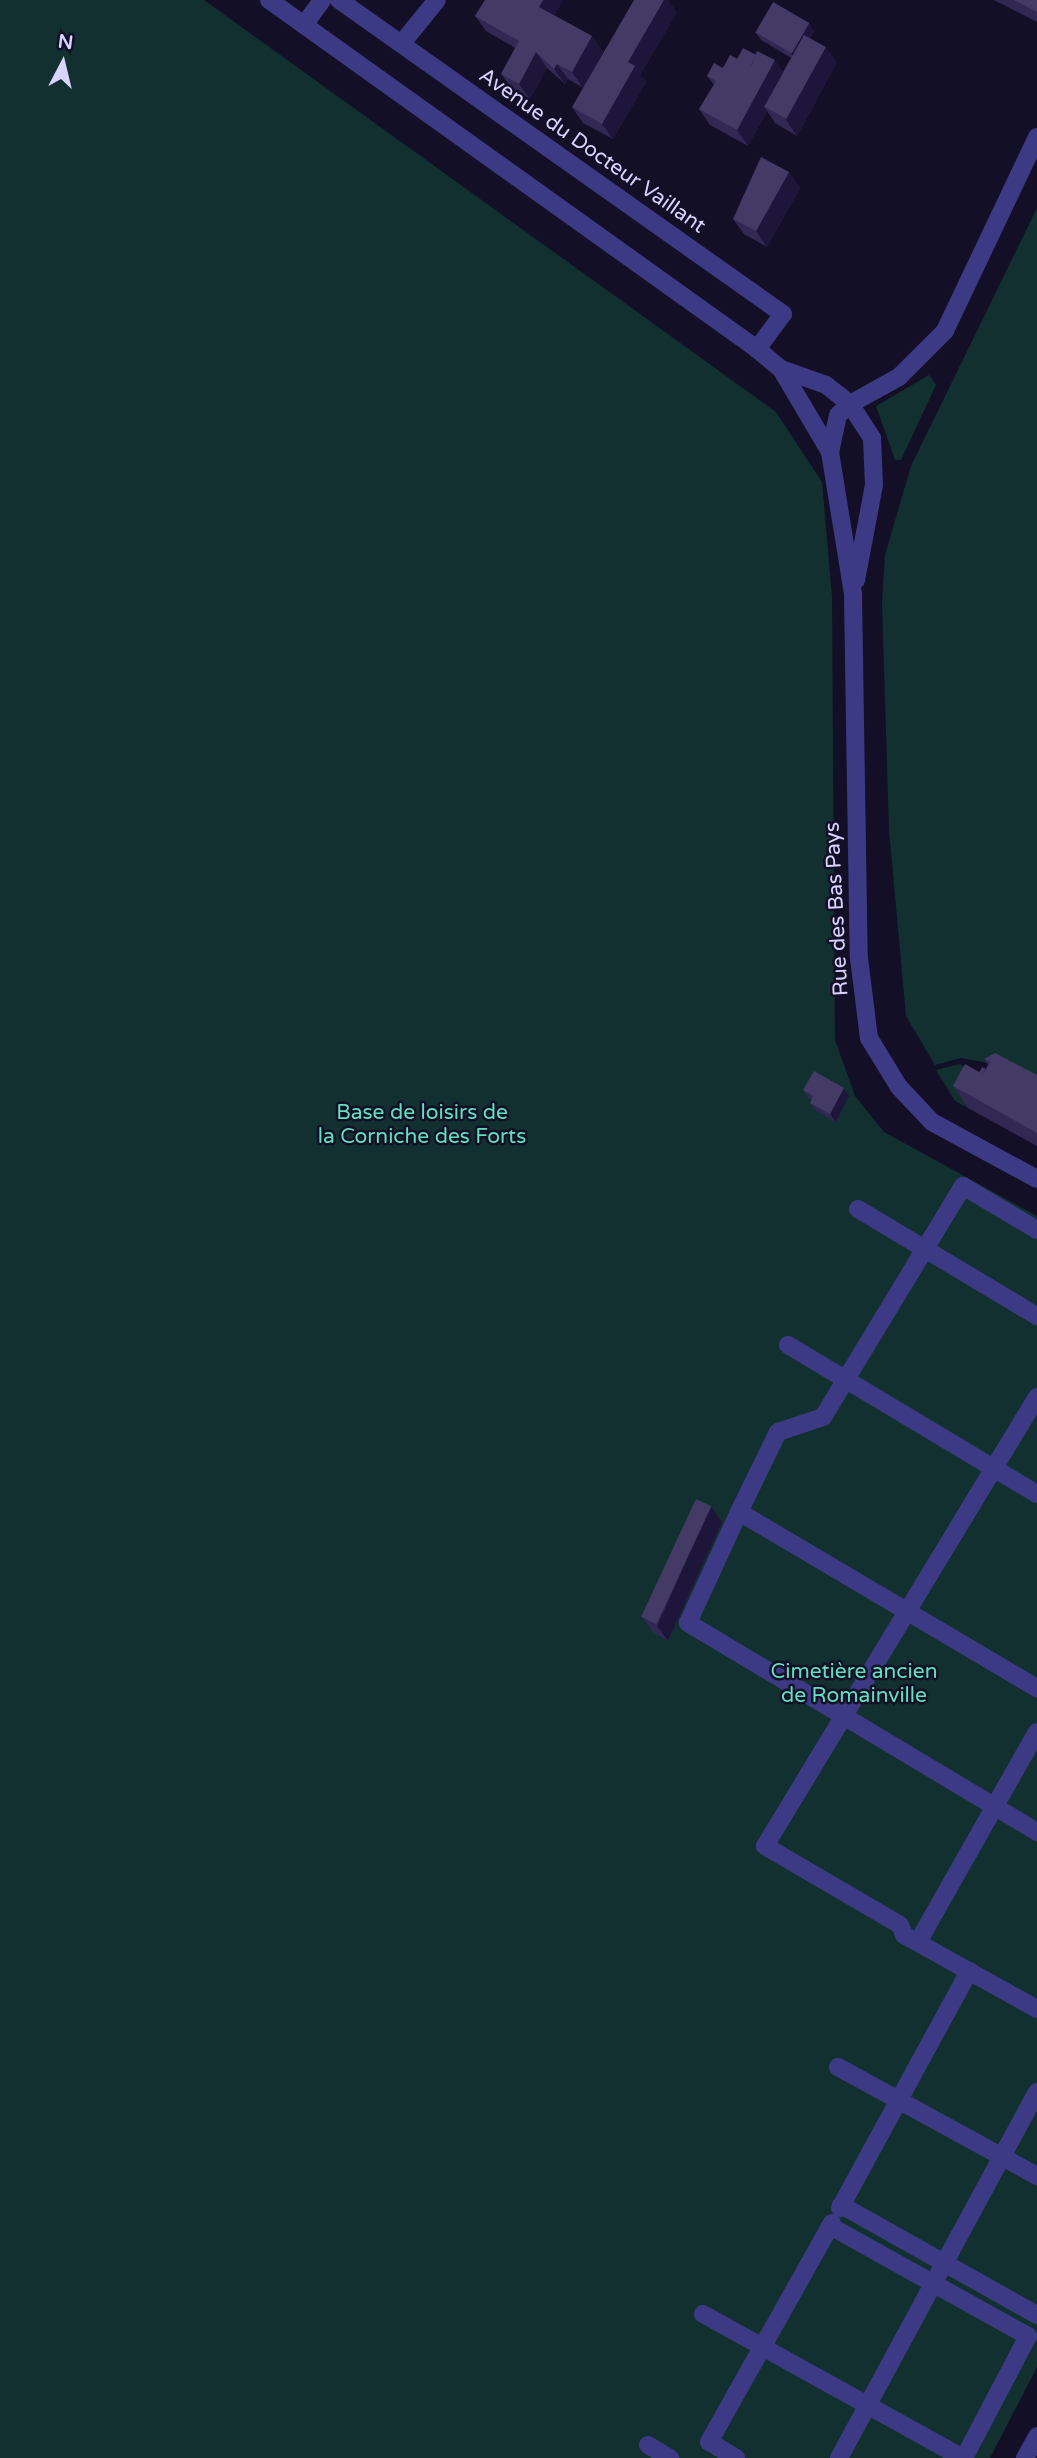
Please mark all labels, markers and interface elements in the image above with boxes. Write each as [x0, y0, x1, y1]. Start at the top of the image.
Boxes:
north arrow [28, 28, 98, 98]
text: N [57, 30, 74, 54]
street label: Avenue du Docteur Vaillant [474, 63, 710, 239]
street label: Rue des Bas Pays [820, 821, 854, 997]
park label: Base de loisirs de la Corniche des Forts [318, 1100, 526, 1150]
park label: Cimetière ancien de Romainville [771, 1659, 937, 1709]

